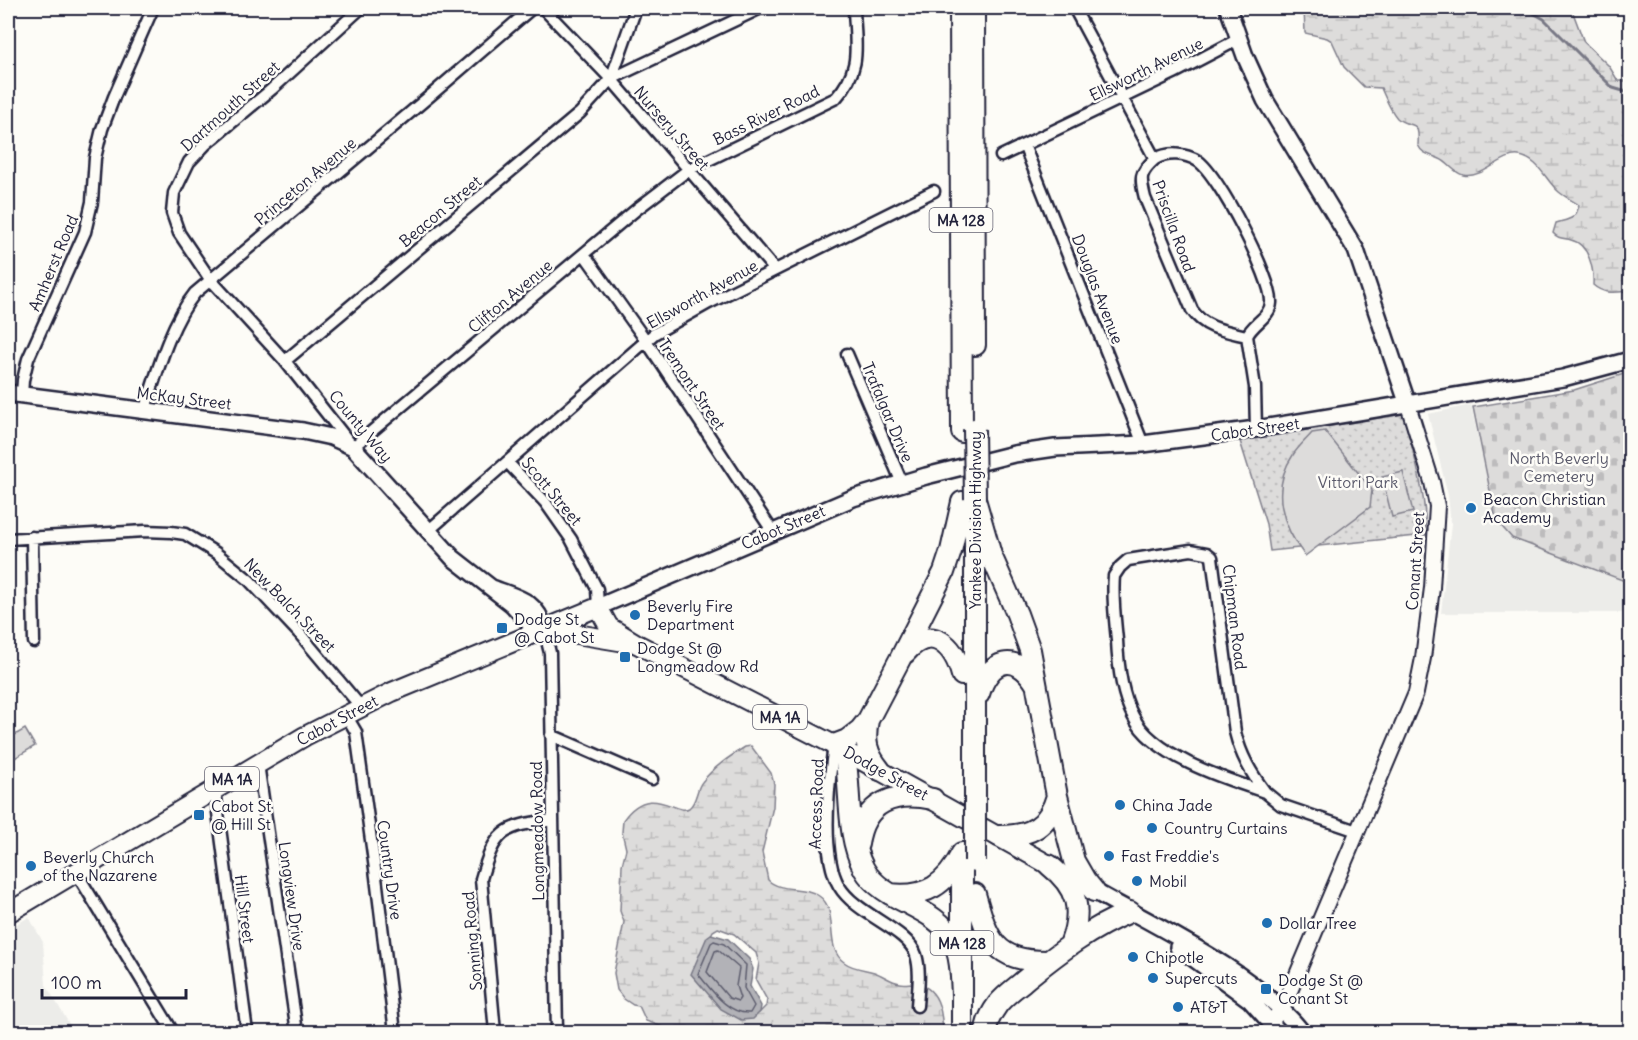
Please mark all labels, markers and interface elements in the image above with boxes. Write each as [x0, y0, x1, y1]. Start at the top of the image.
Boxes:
street label: Ellsworth Avenue [1086, 33, 1206, 105]
street label: Dartmouth Street [177, 56, 284, 156]
street label: Bass River Road [709, 81, 823, 149]
street label: Nursery Street [630, 82, 714, 175]
street label: Princeton Avenue [250, 133, 360, 229]
street label: Beacon Street [395, 171, 486, 251]
street label: Priscilla Road [1148, 177, 1200, 275]
road number: MA 128 [930, 208, 992, 232]
street label: Amherst Road [24, 212, 82, 314]
street label: Douglas Avenue [1068, 231, 1128, 347]
street label: Clifton Avenue [464, 255, 556, 337]
street label: Ellsworth Avenue [643, 255, 761, 333]
street label: Tremont Street [654, 334, 730, 434]
street label: Trafalgar Drive [858, 359, 918, 465]
street label: McKay Street [135, 382, 233, 414]
street label: County Way [325, 386, 397, 466]
street label: Cabot Street [1209, 413, 1301, 445]
street label: Yankee Division Highway [965, 431, 985, 609]
park label: North Beverly Cemetery [1509, 448, 1609, 486]
street label: Scott Street [518, 453, 587, 530]
park label: Vittori Park [1318, 472, 1398, 492]
place label: Beacon Christian Academy [1483, 489, 1606, 527]
street label: Cabot Street [738, 500, 828, 554]
marker: Beacon Christian Academy [1464, 501, 1478, 515]
street label: Conant Street [1402, 510, 1428, 611]
street label: New Balch Street [240, 554, 340, 657]
street label: Chipman Road [1219, 563, 1251, 671]
place label: Beverly Fire Department [647, 596, 735, 634]
marker: Beverly Fire Department [628, 608, 642, 622]
place label: Dodge St @ Cabot St [514, 609, 595, 647]
marker: Dodge St @ Cabot St [495, 621, 509, 635]
place label: Dodge St @ Longmeadow Rd [637, 638, 759, 676]
marker: Dodge St @ Longmeadow Rd [618, 650, 632, 664]
street label: Cabot Street [293, 690, 382, 750]
road number: MA 1A [753, 705, 807, 729]
street label: Dodge Street [840, 742, 932, 805]
street label: Access Road [804, 758, 828, 850]
street label: Longmeadow Road [526, 761, 548, 901]
road number: MA 1A [205, 767, 259, 791]
place label: China Jade [1132, 795, 1213, 815]
place label: Cabot St @ Hill St [211, 796, 272, 834]
marker: China Jade [1113, 798, 1127, 812]
marker: Cabot St @ Hill St [192, 808, 206, 822]
place label: Country Curtains [1164, 818, 1287, 838]
street label: Country Drive [373, 819, 407, 921]
marker: Country Curtains [1145, 821, 1159, 835]
street label: Longview Drive [274, 840, 310, 952]
place label: Fast Freddie's [1121, 846, 1219, 866]
place label: Beverly Church of the Nazarene [43, 847, 157, 885]
marker: Fast Freddie's [1102, 849, 1116, 863]
marker: Beverly Church of the Nazarene [24, 859, 38, 873]
place label: Mobil [1149, 871, 1187, 891]
street label: Hill Street [231, 874, 259, 945]
marker: Mobil [1130, 874, 1144, 888]
street label: Sonning Road [458, 891, 486, 991]
place label: Dollar Tree [1279, 913, 1357, 933]
marker: Dollar Tree [1260, 916, 1274, 930]
road number: MA 128 [930, 931, 994, 955]
place label: Chipotle [1145, 947, 1204, 967]
marker: Chipotle [1126, 950, 1140, 964]
scale bar [42, 962, 186, 1000]
place label: Supercuts [1165, 968, 1238, 988]
place label: Dodge St @ Conant St [1278, 970, 1363, 1008]
text: 100 m [51, 971, 102, 994]
marker: Supercuts [1146, 971, 1160, 985]
marker: Dodge St @ Conant St [1259, 982, 1273, 996]
place label: AT&T [1190, 997, 1228, 1017]
marker: AT&T [1171, 1000, 1185, 1014]

